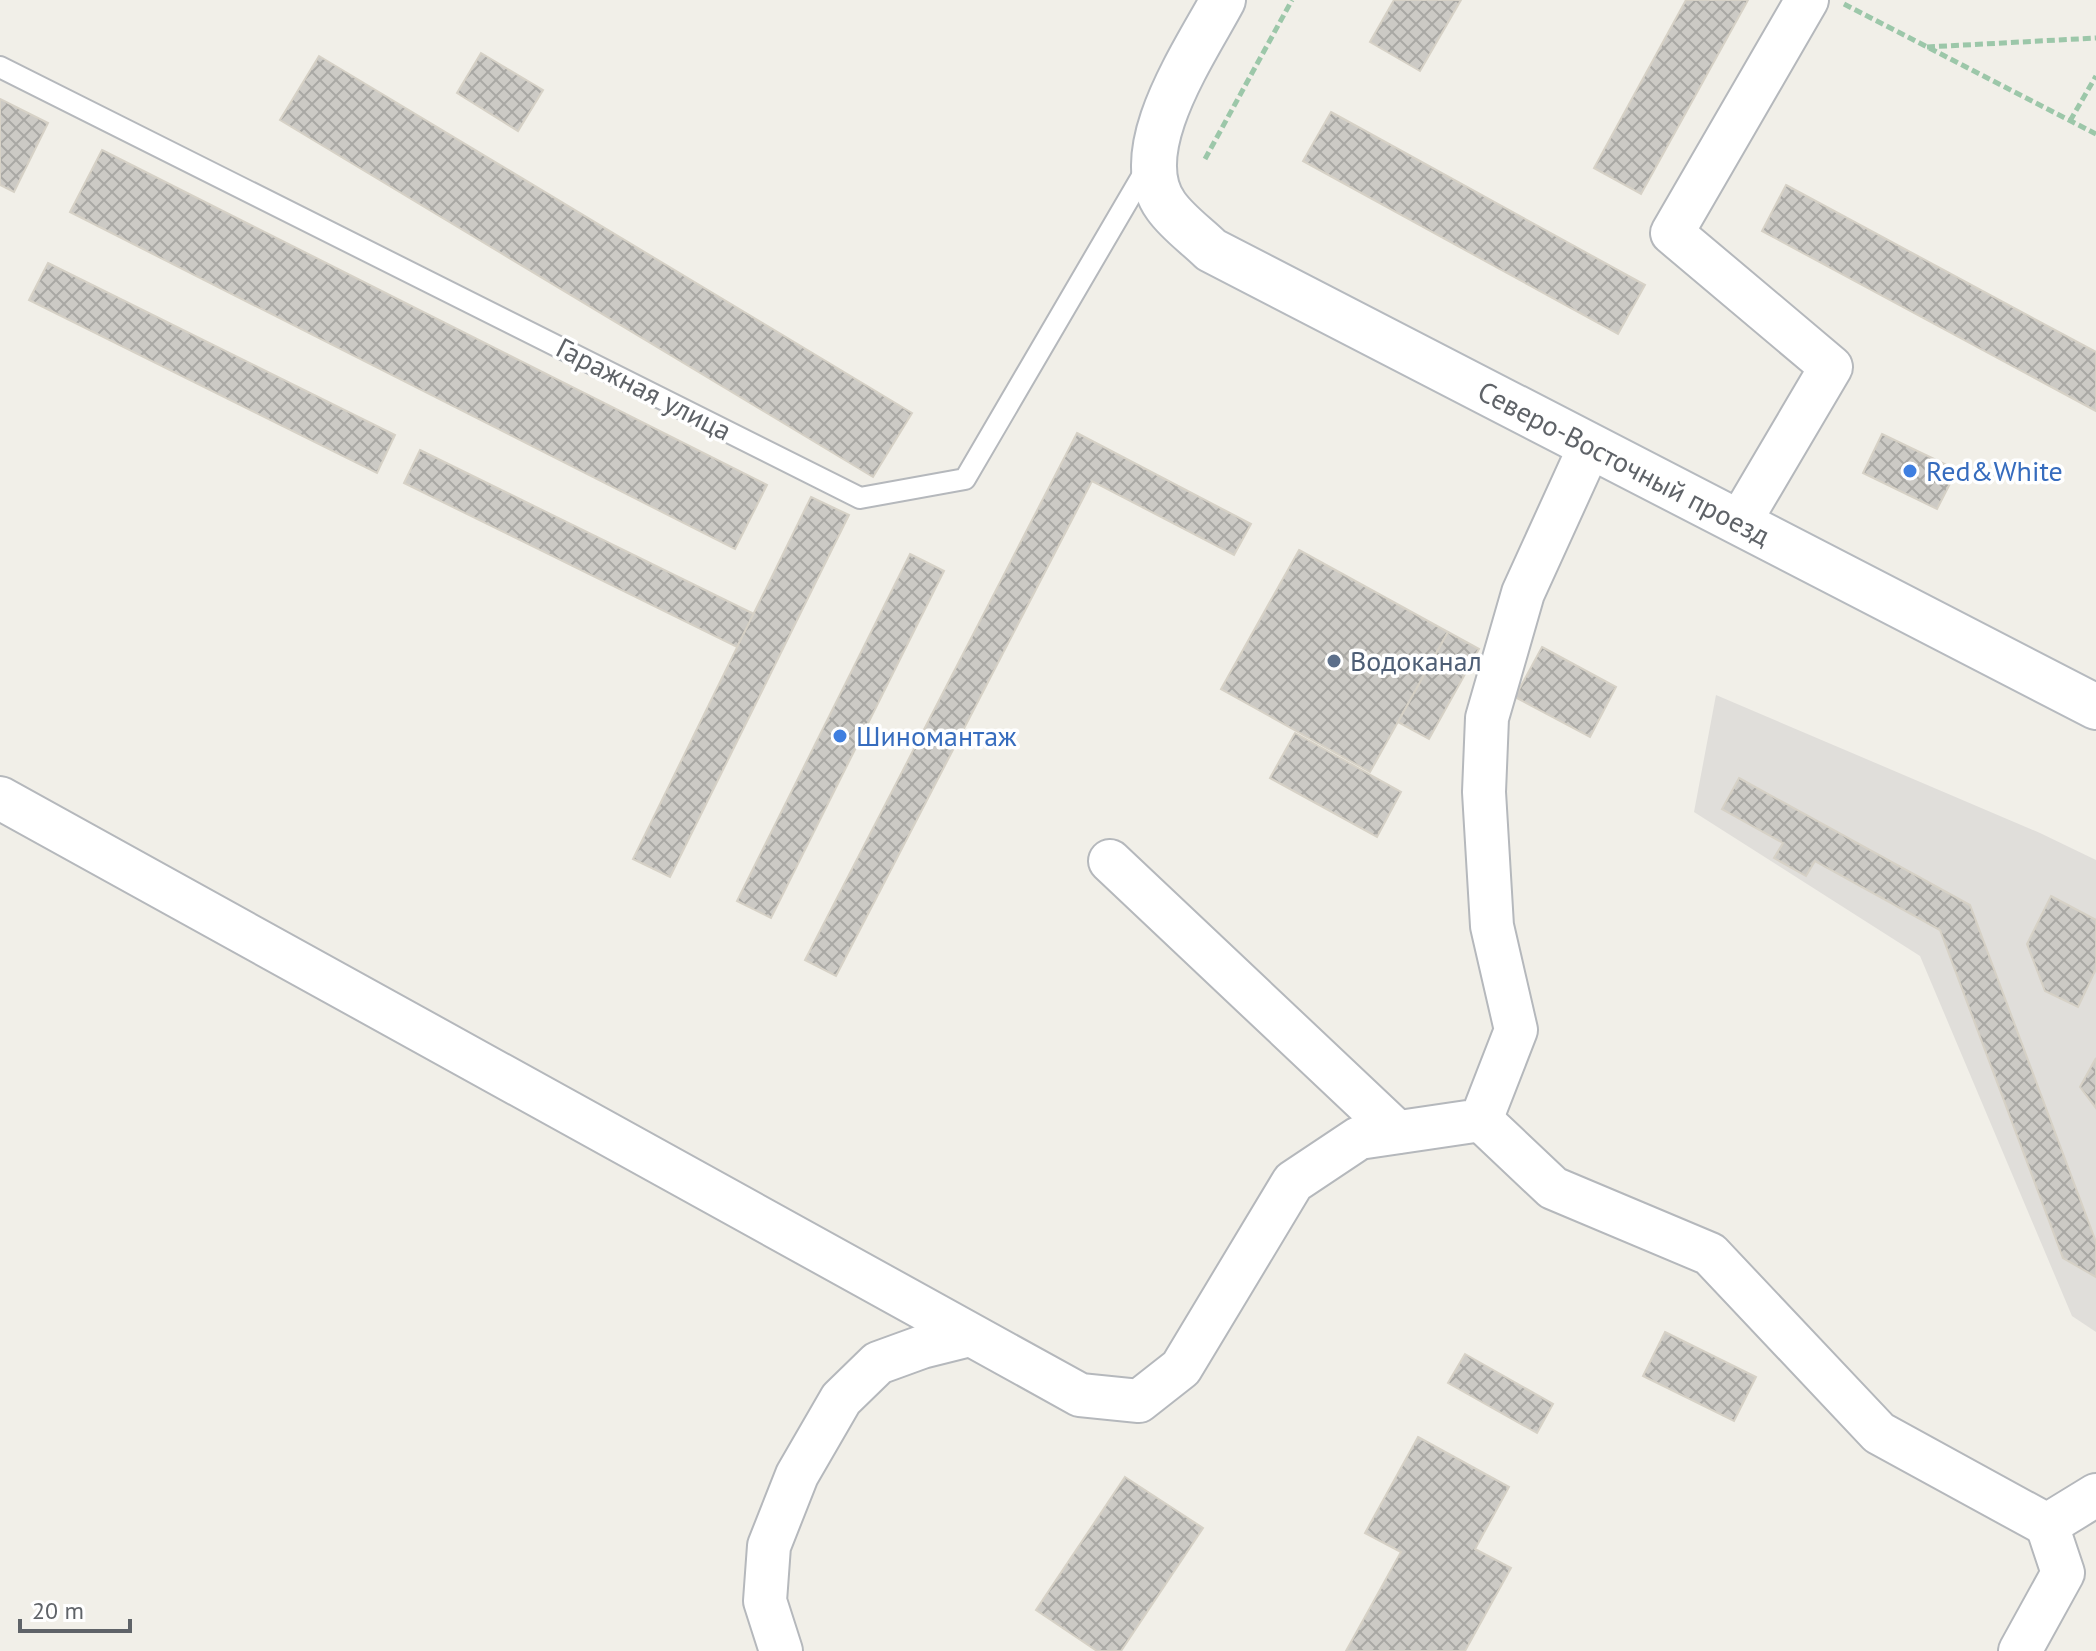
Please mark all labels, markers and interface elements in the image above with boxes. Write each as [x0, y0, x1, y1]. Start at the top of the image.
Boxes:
street label: Гаражная улица [550, 329, 738, 449]
street label: Северо-Восточный проезд [1472, 372, 1777, 554]
place label: Red&White [1926, 452, 2063, 489]
marker: Red&White [1901, 462, 1919, 480]
place label: Водоканал [1350, 642, 1482, 679]
marker: Водоканал [1325, 652, 1343, 670]
place label: Шиномантаж [856, 717, 1017, 754]
marker: Шиномантаж [831, 727, 849, 745]
scale bar [20, 1583, 130, 1633]
text: 20 m [32, 1595, 84, 1626]

